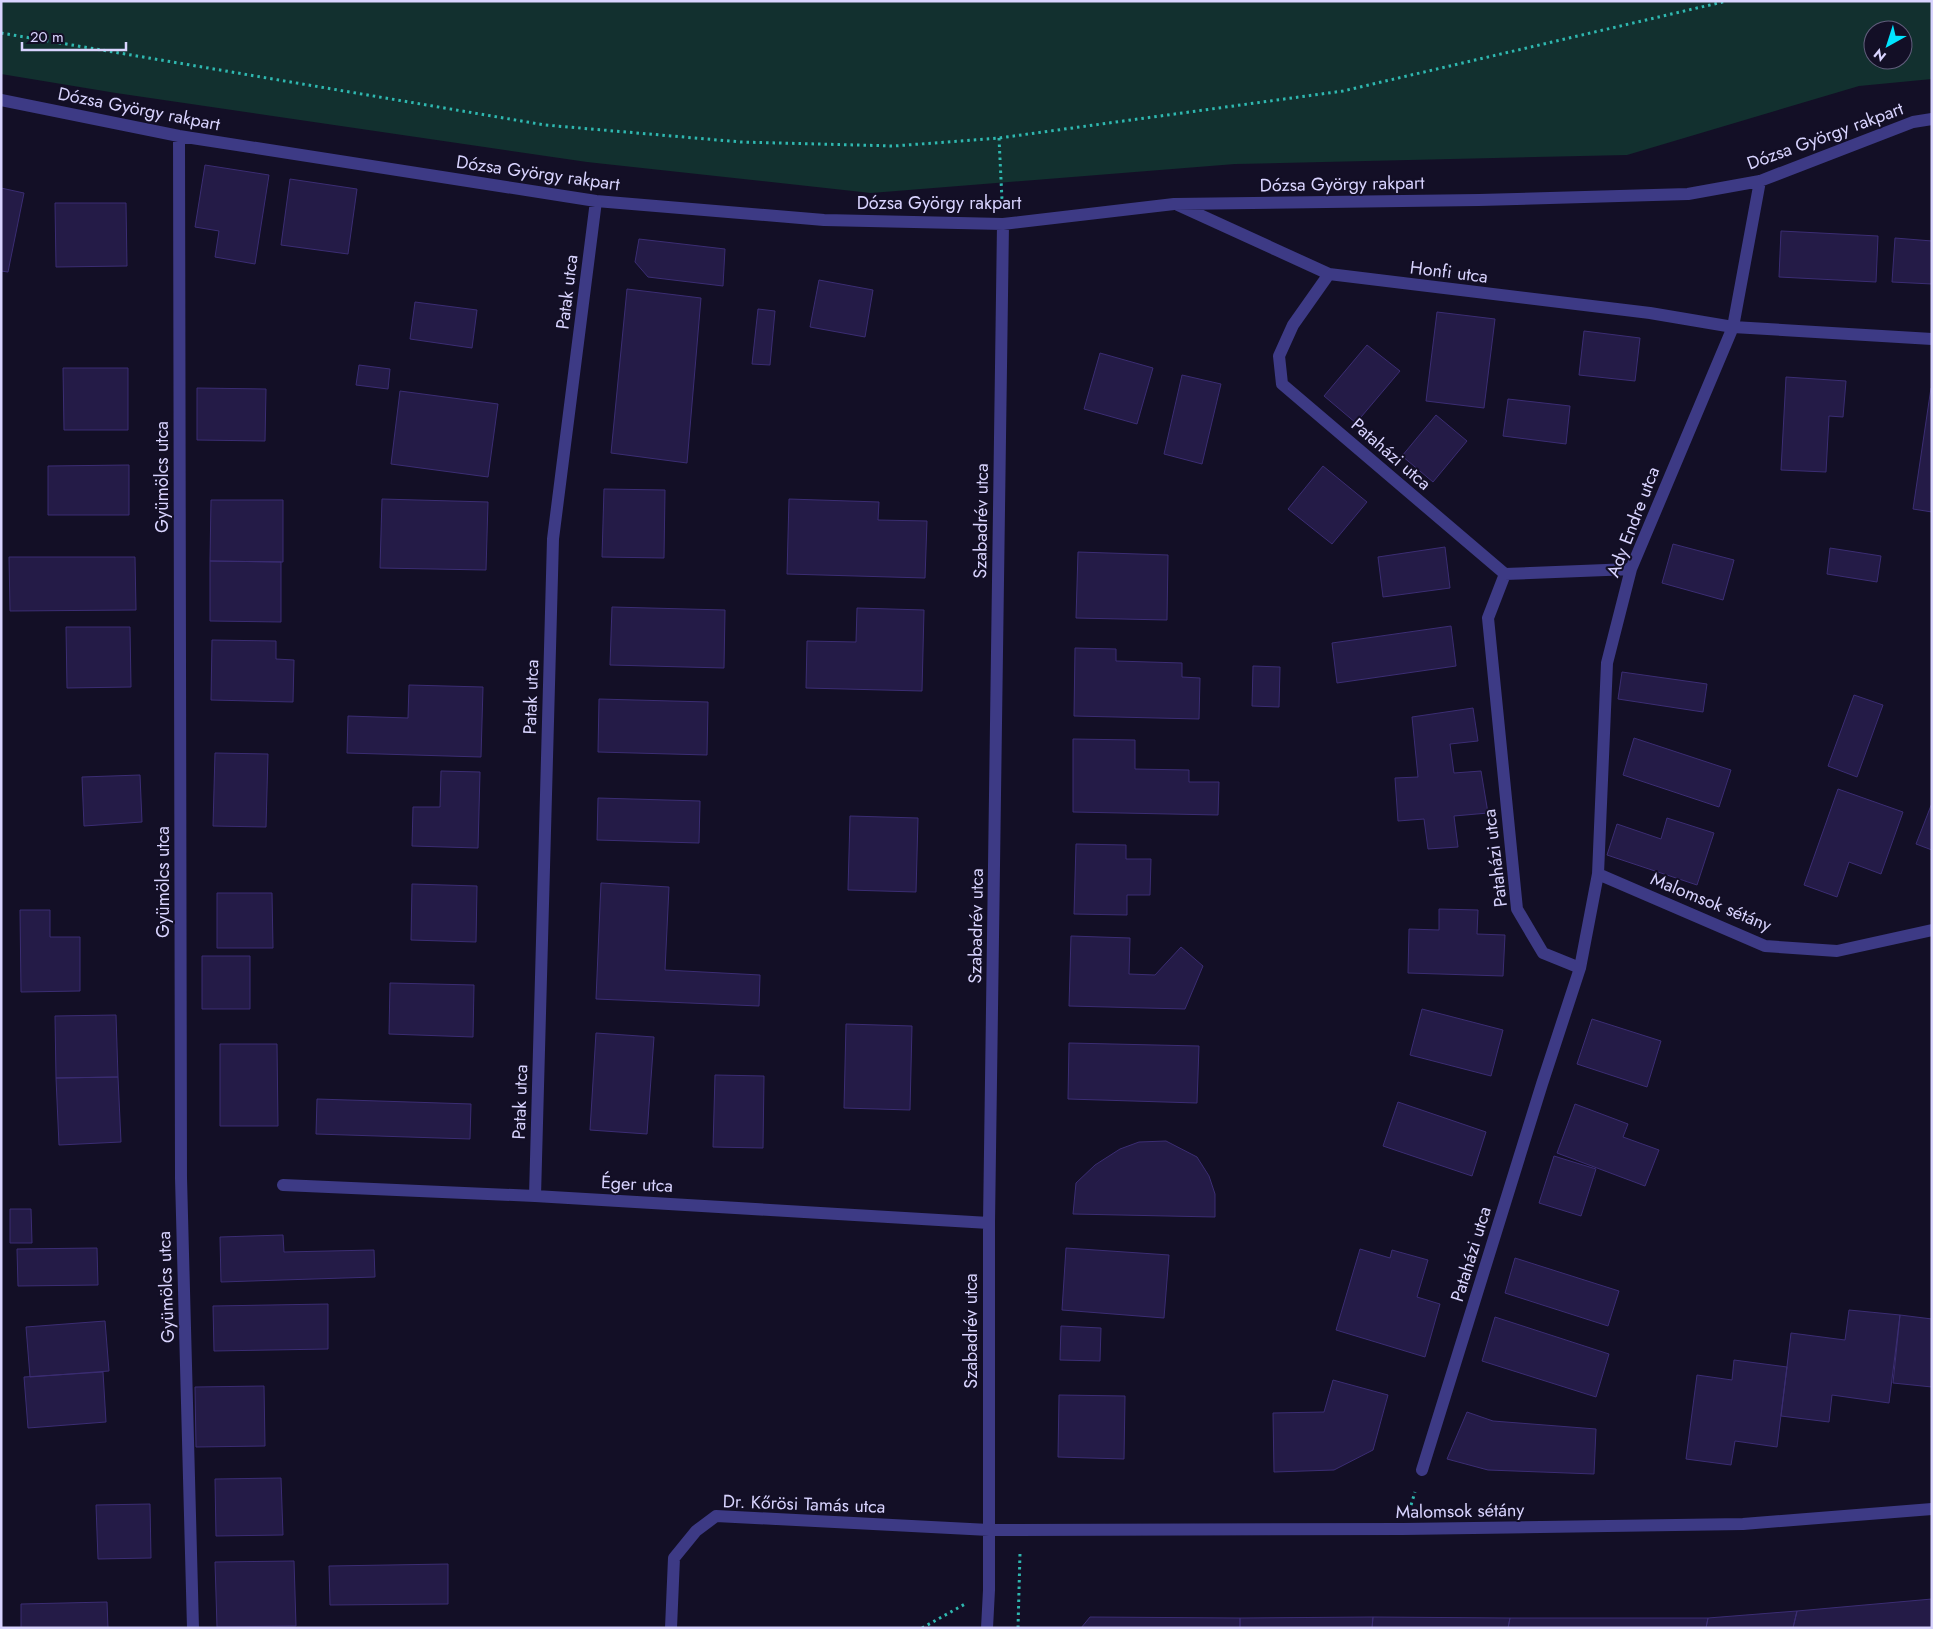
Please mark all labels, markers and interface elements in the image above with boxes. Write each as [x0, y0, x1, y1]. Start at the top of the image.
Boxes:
scale bar [22, 20, 126, 52]
north arrow [1863, 20, 1913, 70]
text: 20 m [30, 26, 64, 48]
text: N [1869, 44, 1890, 66]
street label: Dózsa György rakpart [56, 81, 223, 138]
street label: Dózsa György rakpart [1743, 95, 1907, 176]
street label: Dózsa György rakpart [455, 149, 622, 197]
street label: Dózsa György rakpart [1259, 170, 1425, 198]
street label: Dózsa György rakpart [857, 190, 1022, 216]
street label: Patak utca [550, 253, 584, 331]
street label: Honfi utca [1408, 254, 1490, 290]
street label: Pataházi utca [1345, 412, 1437, 496]
street label: Gyümölcs utca [149, 421, 175, 533]
street label: Szabadrév utca [967, 463, 995, 579]
street label: Ady Endre utca [1600, 463, 1666, 581]
street label: Patak utca [517, 659, 545, 735]
street label: Pataházi utca [1476, 808, 1514, 908]
street label: Gyümölcs utca [150, 826, 176, 938]
street label: Malomsok sétány [1647, 866, 1776, 938]
street label: Szabadrév utca [962, 868, 990, 984]
street label: Patak utca [506, 1064, 534, 1140]
street label: Éger utca [600, 1169, 674, 1199]
street label: Pataházi utca [1444, 1203, 1498, 1305]
street label: Gyümölcs utca [151, 1231, 181, 1343]
street label: Szabadrév utca [958, 1273, 984, 1389]
street label: Dr. Kőrösi Tamás utca [722, 1488, 886, 1520]
street label: Malomsok sétány [1396, 1497, 1525, 1525]

